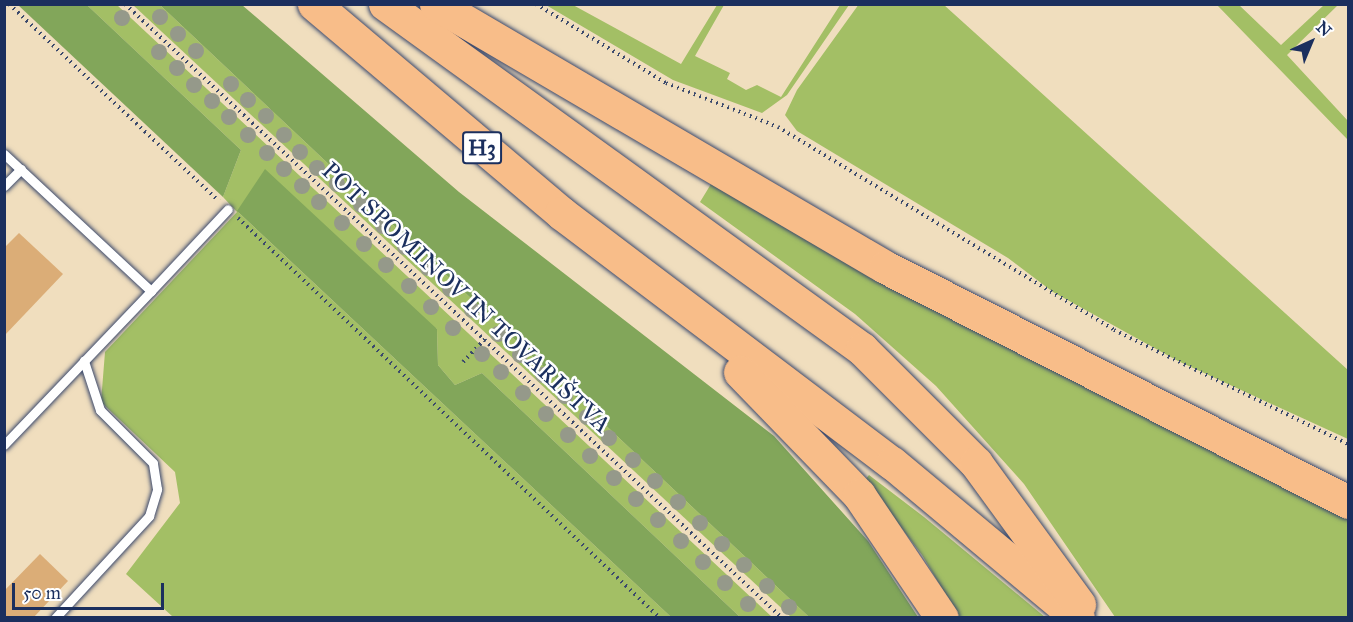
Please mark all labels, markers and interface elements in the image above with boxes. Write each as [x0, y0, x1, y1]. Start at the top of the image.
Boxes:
north arrow [1281, 12, 1341, 72]
text: N [1312, 17, 1335, 40]
road number: H3 [461, 129, 503, 167]
street label: POT SPOMINOV IN TOVARIŠTVA [316, 156, 616, 440]
scale bar [15, 571, 166, 609]
text: 50 m [23, 582, 61, 604]

